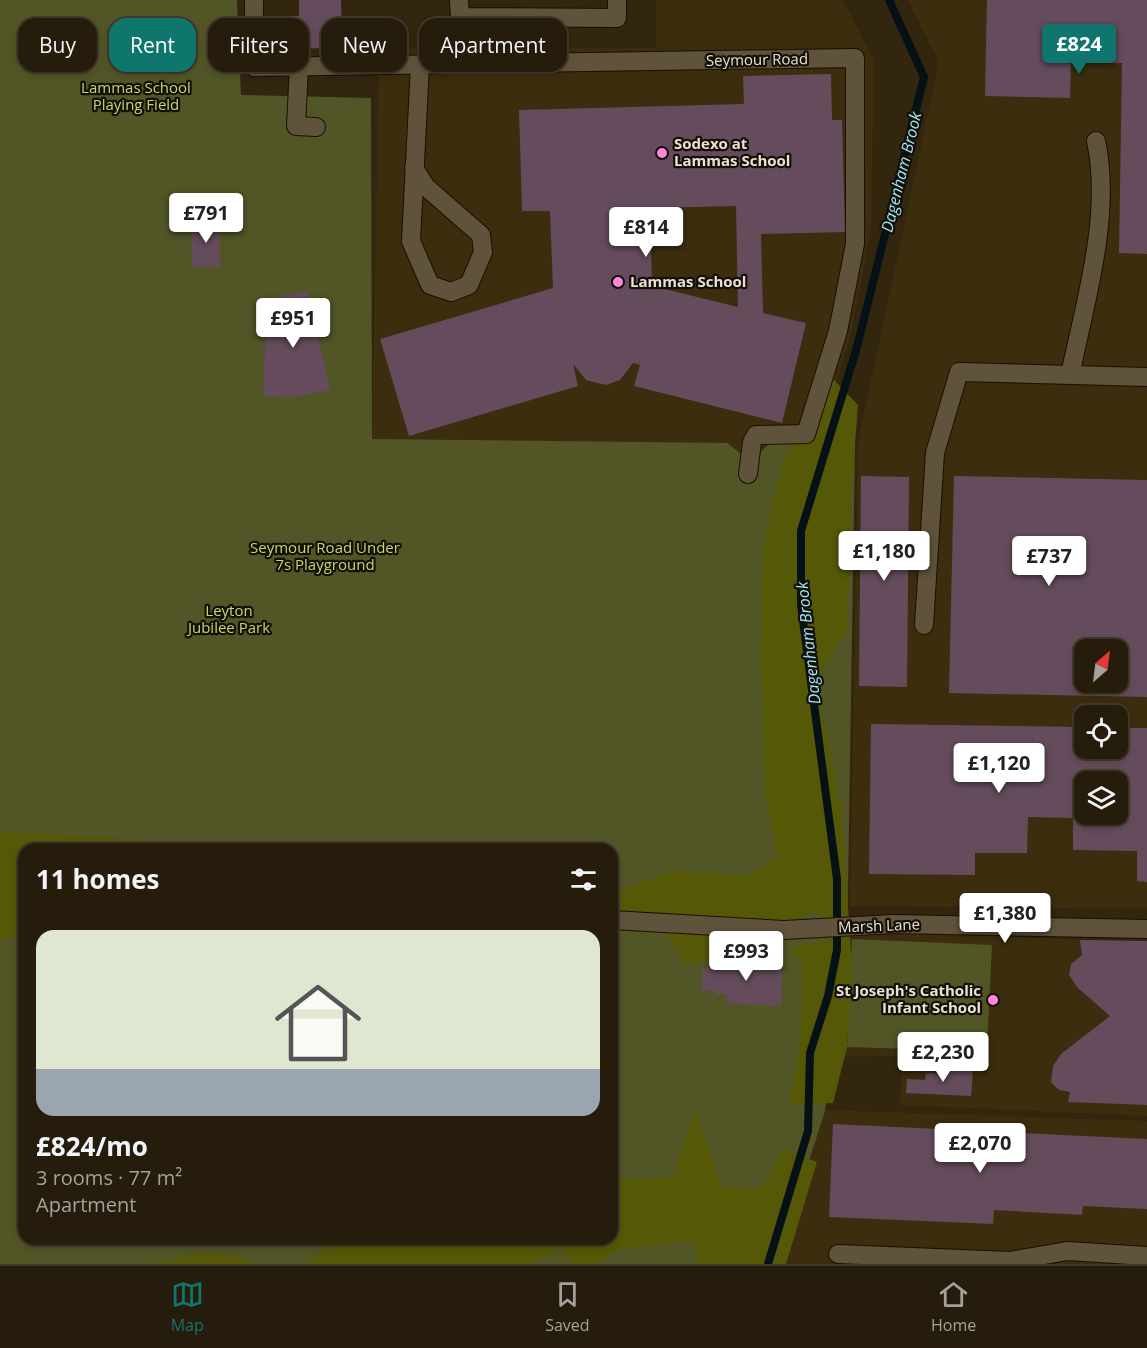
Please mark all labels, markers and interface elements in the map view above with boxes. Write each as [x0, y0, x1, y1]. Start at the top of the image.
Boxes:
chip: Buy [18, 18, 97, 72]
chip: Rent [109, 18, 196, 72]
chip: Filters [208, 18, 309, 72]
chip: New [321, 18, 407, 72]
chip: Apartment [419, 18, 567, 72]
pin: £824 [1043, 24, 1115, 75]
text: £824 [1056, 30, 1102, 57]
street label: Seymour Road [706, 48, 808, 70]
park label: Lammas School Playing Field [81, 77, 191, 114]
water label: Dagenham Brook [875, 108, 927, 235]
place label: Sodexo at Lammas School [674, 133, 790, 170]
marker: Sodexo at Lammas School [655, 146, 669, 160]
pin: £791 [170, 193, 242, 244]
text: £791 [183, 199, 229, 226]
pin: £814 [610, 207, 682, 258]
text: £814 [623, 213, 669, 240]
place label: Lammas School [630, 271, 746, 291]
marker: Lammas School [611, 275, 625, 289]
pin: £951 [257, 298, 329, 349]
text: £951 [270, 304, 316, 331]
pin: £1,180 [835, 531, 933, 582]
pin: £737 [1013, 536, 1085, 587]
park label: Seymour Road Under 7s Playground [250, 537, 400, 574]
text: £1,180 [853, 537, 915, 564]
text: £737 [1026, 542, 1072, 569]
water label: Dagenham Brook [790, 579, 825, 705]
park label: Leyton Jubilee Park [186, 600, 270, 637]
north arrow [1074, 639, 1128, 693]
map controls [1074, 639, 1128, 825]
button: locate [1074, 705, 1128, 759]
pin: £1,120 [950, 743, 1048, 794]
text: £1,120 [968, 749, 1030, 776]
button: layers [1074, 771, 1128, 825]
text: 11 homes [36, 861, 160, 897]
icon: filters [567, 863, 600, 896]
pin: £1,380 [956, 893, 1054, 944]
text: £1,380 [974, 899, 1036, 926]
street label: Marsh Lane [838, 914, 920, 936]
pin: £993 [710, 931, 782, 982]
text: £993 [723, 937, 769, 964]
icon: home [264, 969, 372, 1077]
place label: St Joseph's Catholic Infant School [836, 980, 981, 1017]
marker: St Joseph's Catholic Infant School [986, 993, 1000, 1007]
pin: £2,230 [894, 1032, 992, 1083]
text: £2,230 [912, 1038, 974, 1065]
pin: £2,070 [931, 1123, 1029, 1174]
text: £824/mo [36, 1128, 148, 1164]
text: £2,070 [949, 1129, 1011, 1156]
text: 3 rooms · 77 m² [36, 1164, 182, 1191]
text: Apartment [36, 1191, 136, 1218]
tab: Map [171, 1278, 204, 1336]
tab: Saved [545, 1278, 590, 1336]
tab: Home [931, 1278, 976, 1336]

